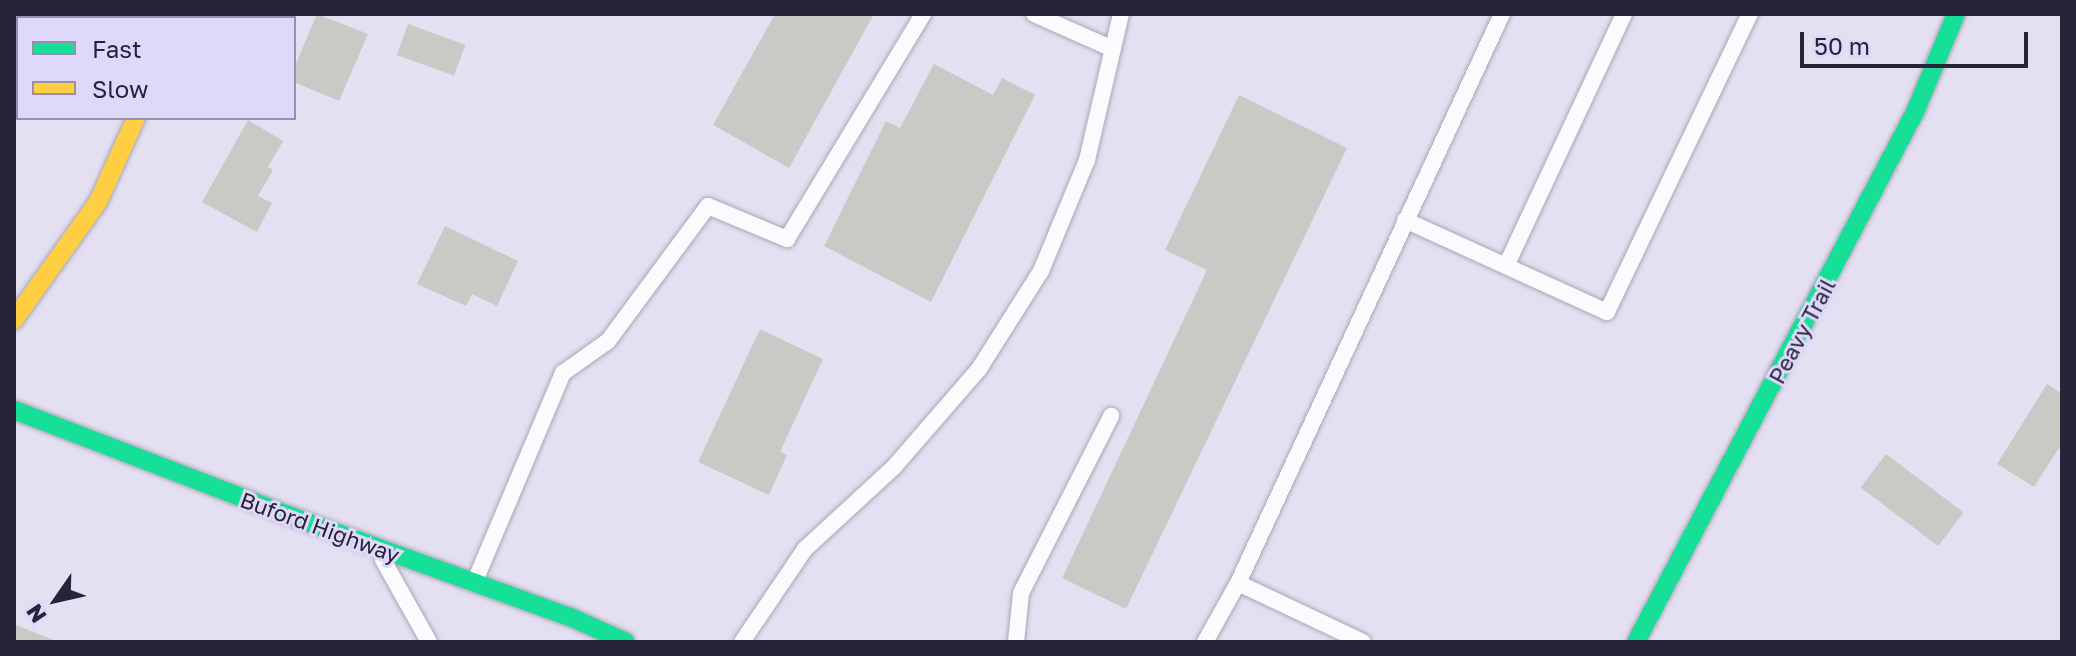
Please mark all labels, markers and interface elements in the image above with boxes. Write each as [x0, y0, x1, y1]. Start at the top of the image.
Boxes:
legend [16, 16, 296, 120]
scale bar [1804, 16, 2032, 66]
text: 50 m [1814, 31, 1870, 60]
text: Fast [92, 34, 142, 63]
text: Slow [92, 74, 148, 103]
street label: Peavy Trail [1763, 274, 1841, 388]
street label: Buford Highway [237, 486, 403, 568]
north arrow [16, 560, 96, 640]
text: N [20, 599, 52, 628]

